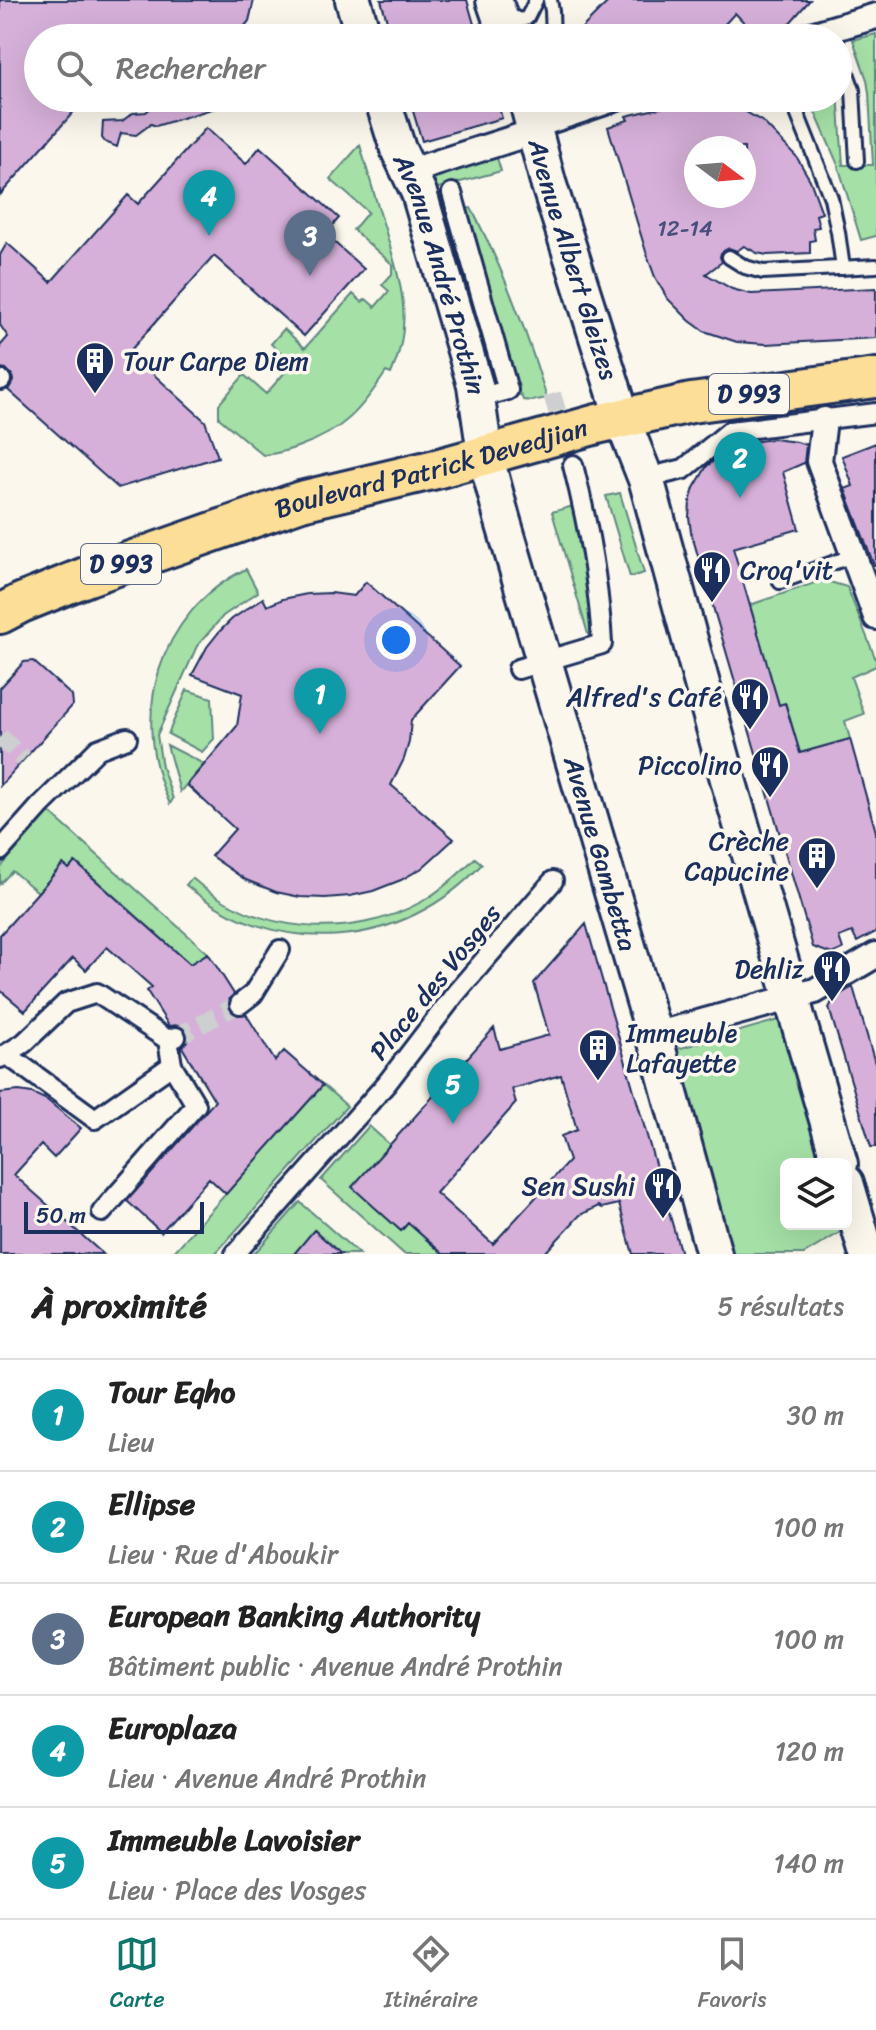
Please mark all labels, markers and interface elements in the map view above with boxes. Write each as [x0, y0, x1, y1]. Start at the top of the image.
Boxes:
search box [24, 24, 852, 112]
text: Rechercher [116, 41, 266, 95]
icon: search [52, 46, 96, 90]
street label: Avenue Albert Gleizes [514, 133, 632, 386]
north arrow [684, 136, 756, 208]
street label: Avenue André Prothin [380, 144, 499, 398]
pin: 4 [183, 170, 235, 236]
house number: 12-14 [657, 209, 713, 248]
pin: 3 [284, 210, 336, 276]
place label: Tour Carpe Diem [123, 338, 309, 384]
building icon: Tour Carpe Diem [74, 340, 116, 395]
road number: D 993 [709, 374, 789, 414]
street label: Boulevard Patrick Devedjian [268, 405, 593, 532]
pin: 2 [714, 432, 766, 498]
road number: D 993 [81, 544, 161, 584]
place label: Croq'vit [740, 547, 833, 593]
restaurant icon: Croq'vit [691, 549, 733, 604]
your location [376, 620, 416, 660]
pin: 1 [294, 668, 346, 734]
place label: Alfred's Café [565, 674, 722, 720]
restaurant icon: Alfred's Café [729, 676, 771, 731]
place label: Piccolino [638, 742, 742, 788]
restaurant icon: Piccolino [749, 744, 791, 799]
street label: Avenue Gambetta [550, 750, 651, 957]
place label: Crèche Capucine [684, 818, 789, 894]
building icon: Crèche Capucine [796, 835, 838, 890]
street label: Place des Vosges [357, 892, 514, 1071]
place label: Dehliz [735, 946, 805, 992]
restaurant icon: Dehliz [811, 948, 853, 1003]
place label: Immeuble Lafayette [625, 1010, 738, 1086]
building icon: Immeuble Lafayette [577, 1027, 619, 1082]
pin: 5 [427, 1058, 479, 1124]
map controls [780, 1158, 852, 1230]
button: layers [780, 1158, 852, 1230]
place label: Sen Sushi [522, 1163, 636, 1209]
restaurant icon: Sen Sushi [642, 1165, 684, 1220]
text: 50 m [36, 1196, 86, 1235]
scale bar [24, 1198, 204, 1234]
text: À proximité [32, 1276, 207, 1336]
text: 5 résultats [718, 1283, 844, 1329]
text: Tour Eqho [108, 1365, 235, 1419]
text: 1 [52, 1392, 64, 1438]
text: 30 m [787, 1392, 844, 1438]
text: Lieu [108, 1419, 155, 1465]
text: Ellipse [108, 1477, 195, 1531]
text: 2 [50, 1504, 66, 1550]
text: 100 m [773, 1504, 844, 1550]
text: Lieu · Rue d'Aboukir [108, 1531, 338, 1577]
text: European Banking Authority [108, 1589, 480, 1643]
text: 3 [51, 1616, 65, 1662]
text: 100 m [773, 1616, 844, 1662]
text: Bâtiment public · Avenue André Prothin [108, 1643, 563, 1689]
text: Europlaza [108, 1701, 237, 1755]
text: 4 [50, 1728, 66, 1774]
text: 120 m [775, 1728, 844, 1774]
text: Lieu · Avenue André Prothin [108, 1755, 426, 1801]
text: Immeuble Lavoisier [108, 1813, 359, 1867]
text: 5 [50, 1840, 66, 1886]
text: 140 m [773, 1840, 844, 1886]
text: Lieu · Place des Vosges [108, 1867, 366, 1913]
tab: Carte [110, 1932, 165, 2019]
tab: Itinéraire [384, 1932, 478, 2019]
tab: Favoris [698, 1932, 766, 2019]

